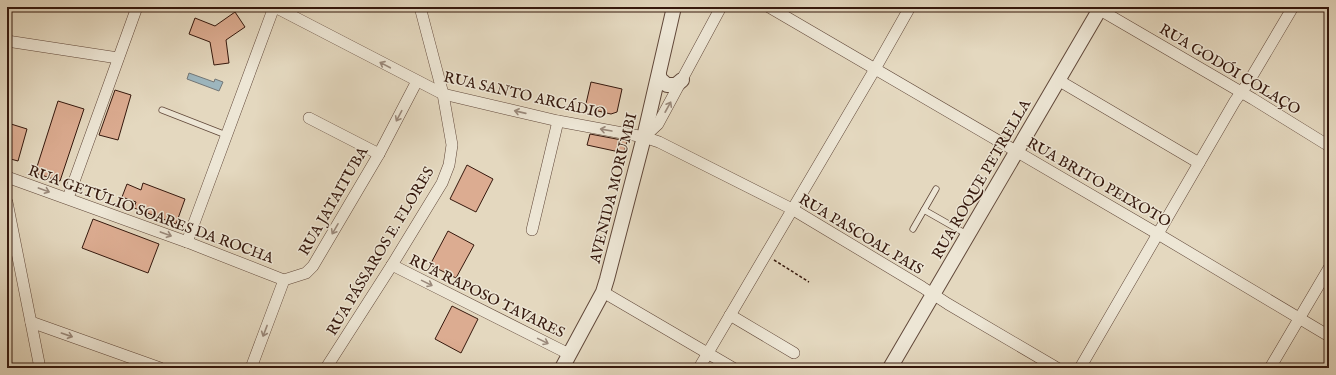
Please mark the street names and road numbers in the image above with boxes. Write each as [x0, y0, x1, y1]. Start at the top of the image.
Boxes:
street label: RUA GODÓI COLAÇO [1156, 20, 1304, 119]
street label: RUA SANTO ARCÁDIO [442, 68, 608, 123]
street label: RUA ROQUE PETRELLA [928, 95, 1035, 263]
street label: AVENIDA MORUMBI [585, 110, 642, 266]
street label: RUA BRITO PEIXOTO [1023, 133, 1174, 232]
street label: RUA JATAITUBA [295, 143, 373, 259]
street label: RUA GETÚLIO SOARES DA ROCHA [25, 161, 277, 268]
street label: RUA PÁSSAROS E. FLORES [322, 163, 438, 339]
street label: RUA PASCOAL PAIS [795, 190, 926, 279]
street label: RUA RAPOSO TAVARES [406, 250, 568, 342]

